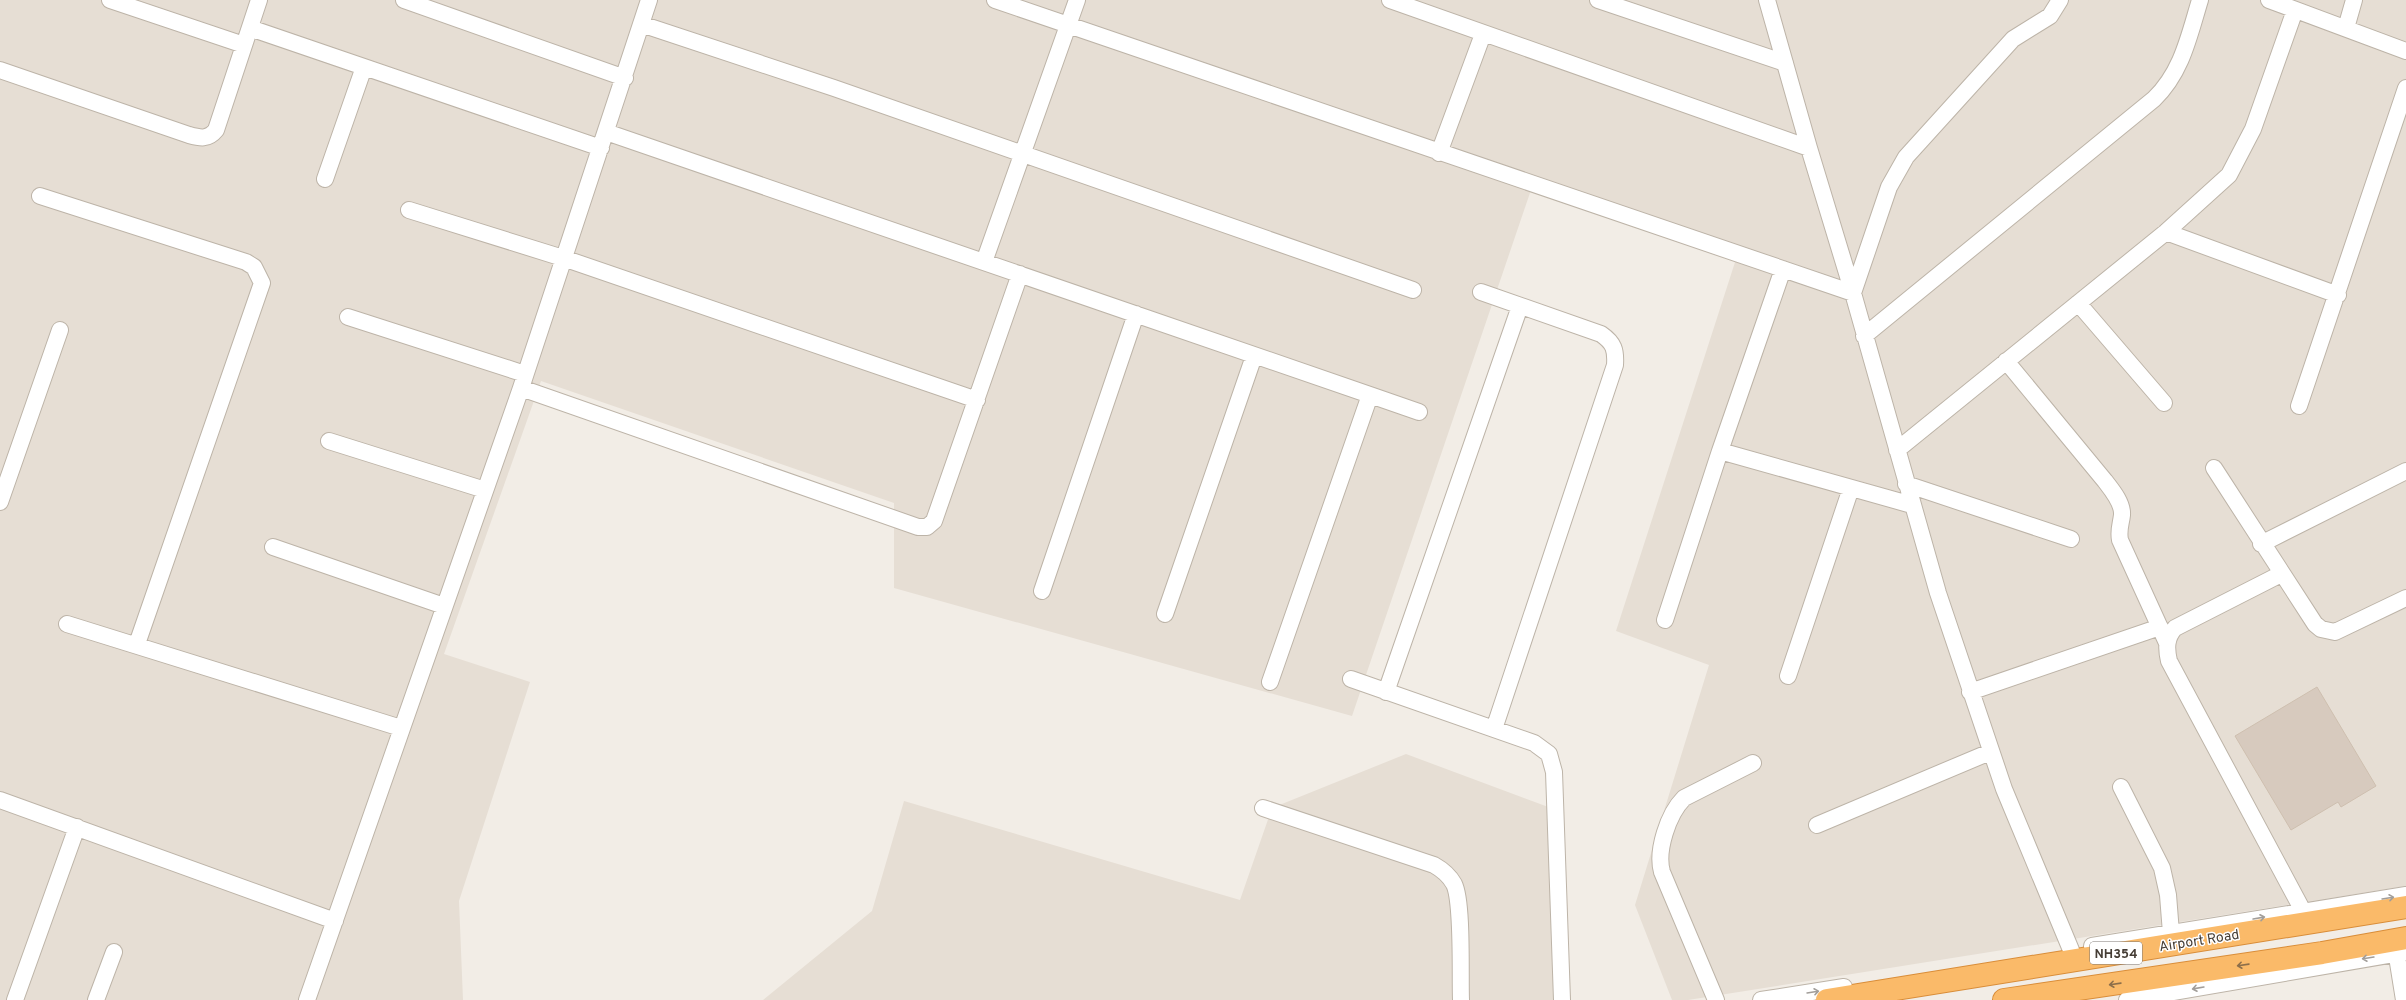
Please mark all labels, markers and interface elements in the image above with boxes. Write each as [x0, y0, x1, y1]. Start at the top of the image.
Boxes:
one-way arrow [2381, 894, 2394, 902]
one-way arrow [2253, 914, 2266, 922]
street label: Airport Road [2158, 927, 2241, 956]
road number: NH354 [2090, 942, 2142, 964]
one-way arrow [2361, 955, 2374, 963]
one-way arrow [2237, 961, 2250, 969]
one-way arrow [2108, 980, 2121, 988]
one-way arrow [2192, 984, 2205, 992]
one-way arrow [1807, 987, 1820, 995]

